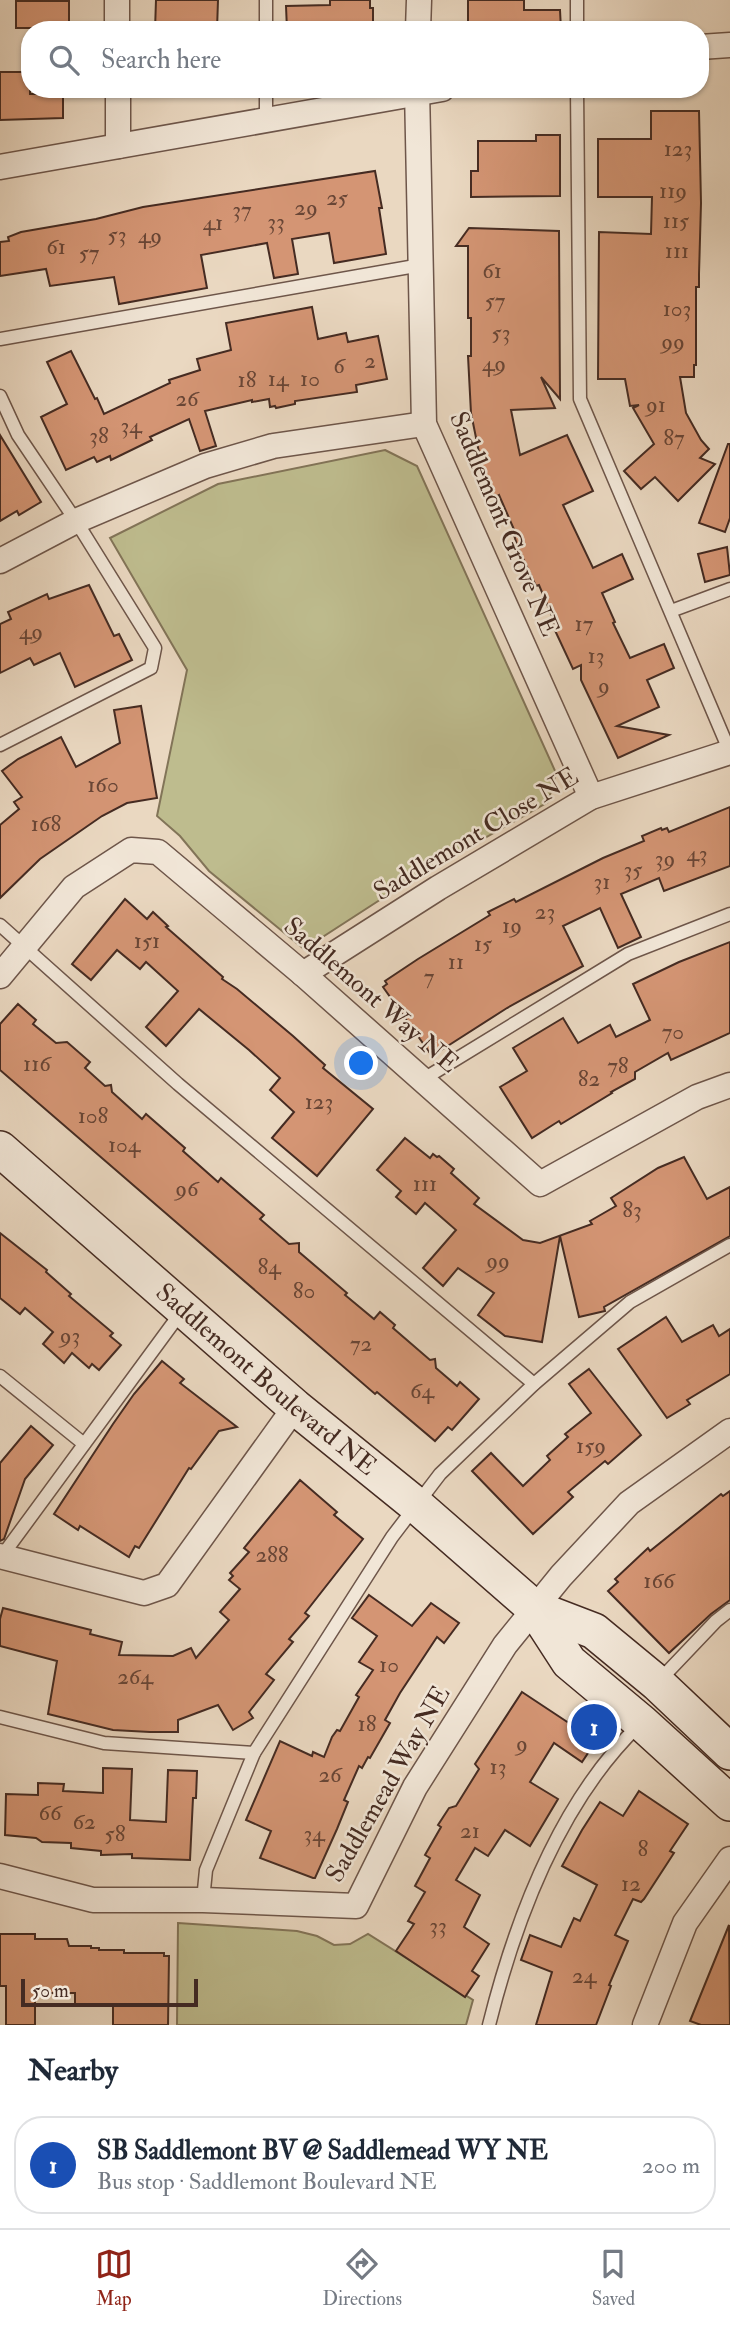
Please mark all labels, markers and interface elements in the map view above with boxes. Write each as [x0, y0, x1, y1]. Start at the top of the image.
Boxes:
search box [21, 21, 709, 98]
icon: search [45, 41, 83, 79]
text: Search here [101, 44, 221, 76]
house number: 123 [664, 134, 692, 163]
house number: 119 [659, 176, 687, 205]
house number: 25 [326, 183, 348, 212]
house number: 29 [294, 193, 318, 222]
house number: 37 [232, 195, 252, 224]
house number: 115 [663, 206, 689, 235]
house number: 33 [267, 207, 285, 236]
house number: 41 [203, 208, 223, 237]
house number: 53 [108, 220, 126, 249]
house number: 49 [138, 221, 162, 250]
house number: 61 [46, 232, 66, 261]
house number: 111 [665, 236, 689, 265]
house number: 57 [79, 238, 100, 267]
house number: 61 [482, 256, 502, 285]
house number: 57 [485, 286, 506, 315]
house number: 103 [663, 294, 691, 323]
house number: 53 [492, 318, 510, 347]
house number: 99 [659, 327, 685, 356]
house number: 2 [364, 346, 376, 375]
house number: 49 [482, 349, 506, 378]
house number: 6 [333, 351, 346, 380]
house number: 14 [268, 364, 290, 393]
house number: 10 [300, 364, 320, 393]
house number: 18 [237, 365, 257, 394]
house number: 26 [175, 384, 200, 413]
house number: 91 [644, 390, 666, 419]
street label: Saddlemont Grove NE [442, 407, 566, 641]
house number: 34 [120, 411, 143, 440]
house number: 38 [89, 421, 109, 450]
house number: 87 [663, 423, 685, 452]
house number: 17 [575, 609, 594, 638]
house number: 49 [19, 617, 43, 646]
house number: 13 [587, 641, 605, 670]
house number: 9 [596, 671, 610, 700]
street label: Saddlemont Close NE [368, 760, 584, 908]
house number: 160 [87, 770, 119, 799]
house number: 168 [31, 809, 61, 838]
house number: 43 [686, 839, 708, 868]
house number: 39 [655, 844, 675, 873]
house number: 35 [624, 855, 642, 884]
house number: 31 [593, 867, 611, 896]
house number: 23 [535, 897, 555, 926]
street label: Saddlemont Way NE [277, 910, 465, 1080]
house number: 19 [502, 911, 522, 940]
house number: 151 [134, 926, 160, 955]
house number: 15 [474, 929, 492, 958]
house number: 11 [448, 947, 464, 976]
house number: 7 [424, 962, 435, 991]
house number: 70 [662, 1017, 684, 1046]
your location [344, 1046, 378, 1080]
house number: 116 [23, 1049, 52, 1078]
house number: 78 [607, 1051, 629, 1080]
house number: 82 [578, 1064, 600, 1093]
house number: 123 [305, 1087, 333, 1116]
house number: 108 [78, 1101, 109, 1130]
house number: 104 [108, 1130, 142, 1159]
house number: 111 [413, 1169, 437, 1198]
house number: 96 [173, 1174, 200, 1203]
house number: 83 [622, 1195, 642, 1224]
house number: 99 [484, 1246, 510, 1275]
house number: 84 [257, 1252, 282, 1281]
street label: Saddlemont Boulevard NE [149, 1276, 383, 1482]
house number: 80 [293, 1276, 315, 1305]
house number: 93 [58, 1321, 80, 1350]
house number: 72 [350, 1329, 372, 1358]
house number: 64 [410, 1376, 436, 1405]
house number: 159 [576, 1431, 606, 1460]
house number: 288 [255, 1540, 289, 1569]
house number: 166 [643, 1566, 676, 1595]
house number: 10 [379, 1650, 399, 1679]
house number: 264 [117, 1662, 154, 1691]
street label: Saddlemead Way NE [319, 1680, 457, 1888]
pin: 1 [571, 1701, 617, 1753]
house number: 18 [357, 1709, 377, 1738]
house number: 9 [514, 1729, 528, 1758]
house number: 13 [489, 1752, 507, 1781]
house number: 26 [318, 1760, 343, 1789]
house number: 66 [38, 1798, 63, 1827]
house number: 62 [72, 1807, 96, 1836]
house number: 21 [460, 1816, 480, 1845]
house number: 58 [105, 1819, 126, 1848]
house number: 34 [303, 1819, 326, 1848]
house number: 8 [638, 1834, 649, 1863]
house number: 12 [621, 1869, 641, 1898]
house number: 33 [429, 1911, 447, 1940]
house number: 24 [572, 1961, 598, 1990]
scale bar [21, 1976, 198, 2008]
text: 50 m [32, 1979, 69, 2003]
text: Nearby [28, 2052, 118, 2089]
text: SB Saddlemont BV @ Saddlemead WY NE [97, 2135, 548, 2167]
text: 1 [49, 2151, 57, 2180]
text: 200 m [642, 2151, 700, 2180]
text: Bus stop · Saddlemont Boulevard NE [97, 2167, 437, 2196]
tab: Map [95, 2245, 133, 2311]
tab: Directions [322, 2245, 402, 2311]
tab: Saved [592, 2245, 635, 2311]

